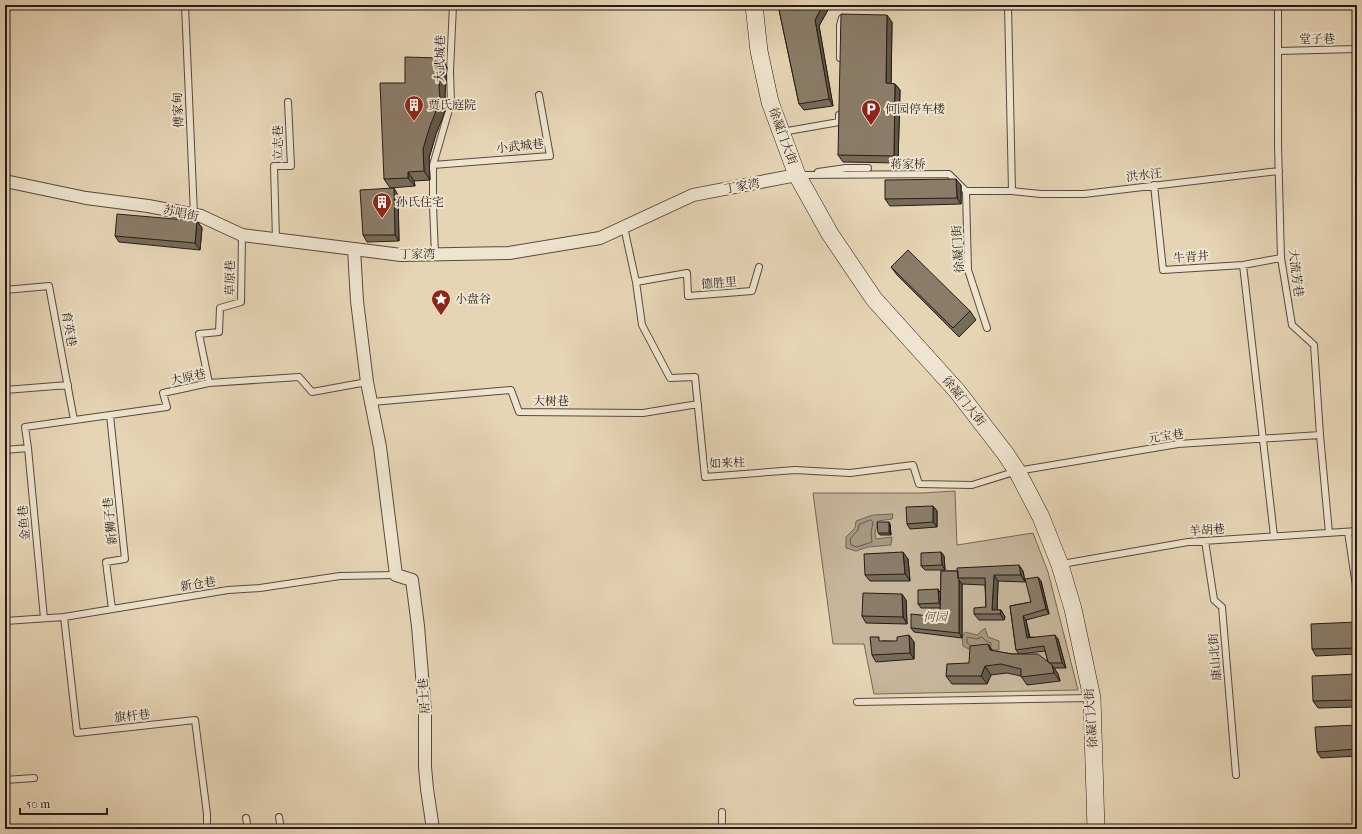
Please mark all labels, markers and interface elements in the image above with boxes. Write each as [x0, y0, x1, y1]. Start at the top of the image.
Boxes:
street label: 堂子巷 [1299, 32, 1335, 46]
street label: 大武城巷 [433, 35, 447, 83]
street label: 傅家甸 [170, 92, 186, 128]
building icon: 贾氏庭院 [403, 94, 425, 122]
place label: 贾氏庭院 [428, 98, 476, 112]
parking icon: 何园停车楼 [860, 98, 882, 126]
place label: 何园停车楼 [885, 102, 945, 116]
street label: 徐凝门大街 [766, 105, 800, 168]
street label: 立志巷 [271, 125, 285, 161]
street label: 小武城巷 [495, 137, 545, 155]
street label: 蒋家桥 [890, 157, 926, 171]
street label: 洪水汪 [1125, 166, 1163, 184]
street label: 丁家湾 [723, 176, 761, 196]
building icon: 孙氏住宅 [371, 191, 393, 219]
place label: 孙氏住宅 [396, 195, 444, 209]
street label: 苏唱街 [162, 202, 201, 224]
street label: 徐凝门街 [949, 224, 967, 273]
street label: 丁家湾 [399, 247, 435, 261]
street label: 大流芳巷 [1286, 248, 1306, 298]
street label: 牛背井 [1173, 249, 1210, 265]
street label: 草原巷 [223, 260, 237, 296]
street label: 德胜里 [701, 275, 737, 291]
place icon: 小盘谷 [430, 288, 452, 316]
place label: 小盘谷 [455, 292, 491, 306]
street label: 育英巷 [59, 310, 79, 348]
street label: 大原巷 [169, 366, 207, 388]
street label: 徐凝门大街 [940, 373, 989, 429]
street label: 大树巷 [533, 394, 569, 408]
street label: 元宝巷 [1147, 427, 1185, 445]
street label: 如来柱 [709, 455, 745, 471]
street label: 新狮子巷 [101, 496, 119, 546]
street label: 金鱼巷 [15, 504, 33, 542]
street label: 羊胡巷 [1189, 522, 1225, 538]
street label: 新仓巷 [179, 574, 217, 594]
park label: 何园 [923, 610, 949, 624]
street label: 康山北街 [1206, 631, 1224, 682]
street label: 居士巷 [416, 678, 432, 714]
street label: 徐凝门大街 [1082, 687, 1100, 748]
street label: 旗杆巷 [113, 707, 151, 725]
scale bar [20, 790, 107, 816]
text: 50 m [26, 797, 50, 811]

